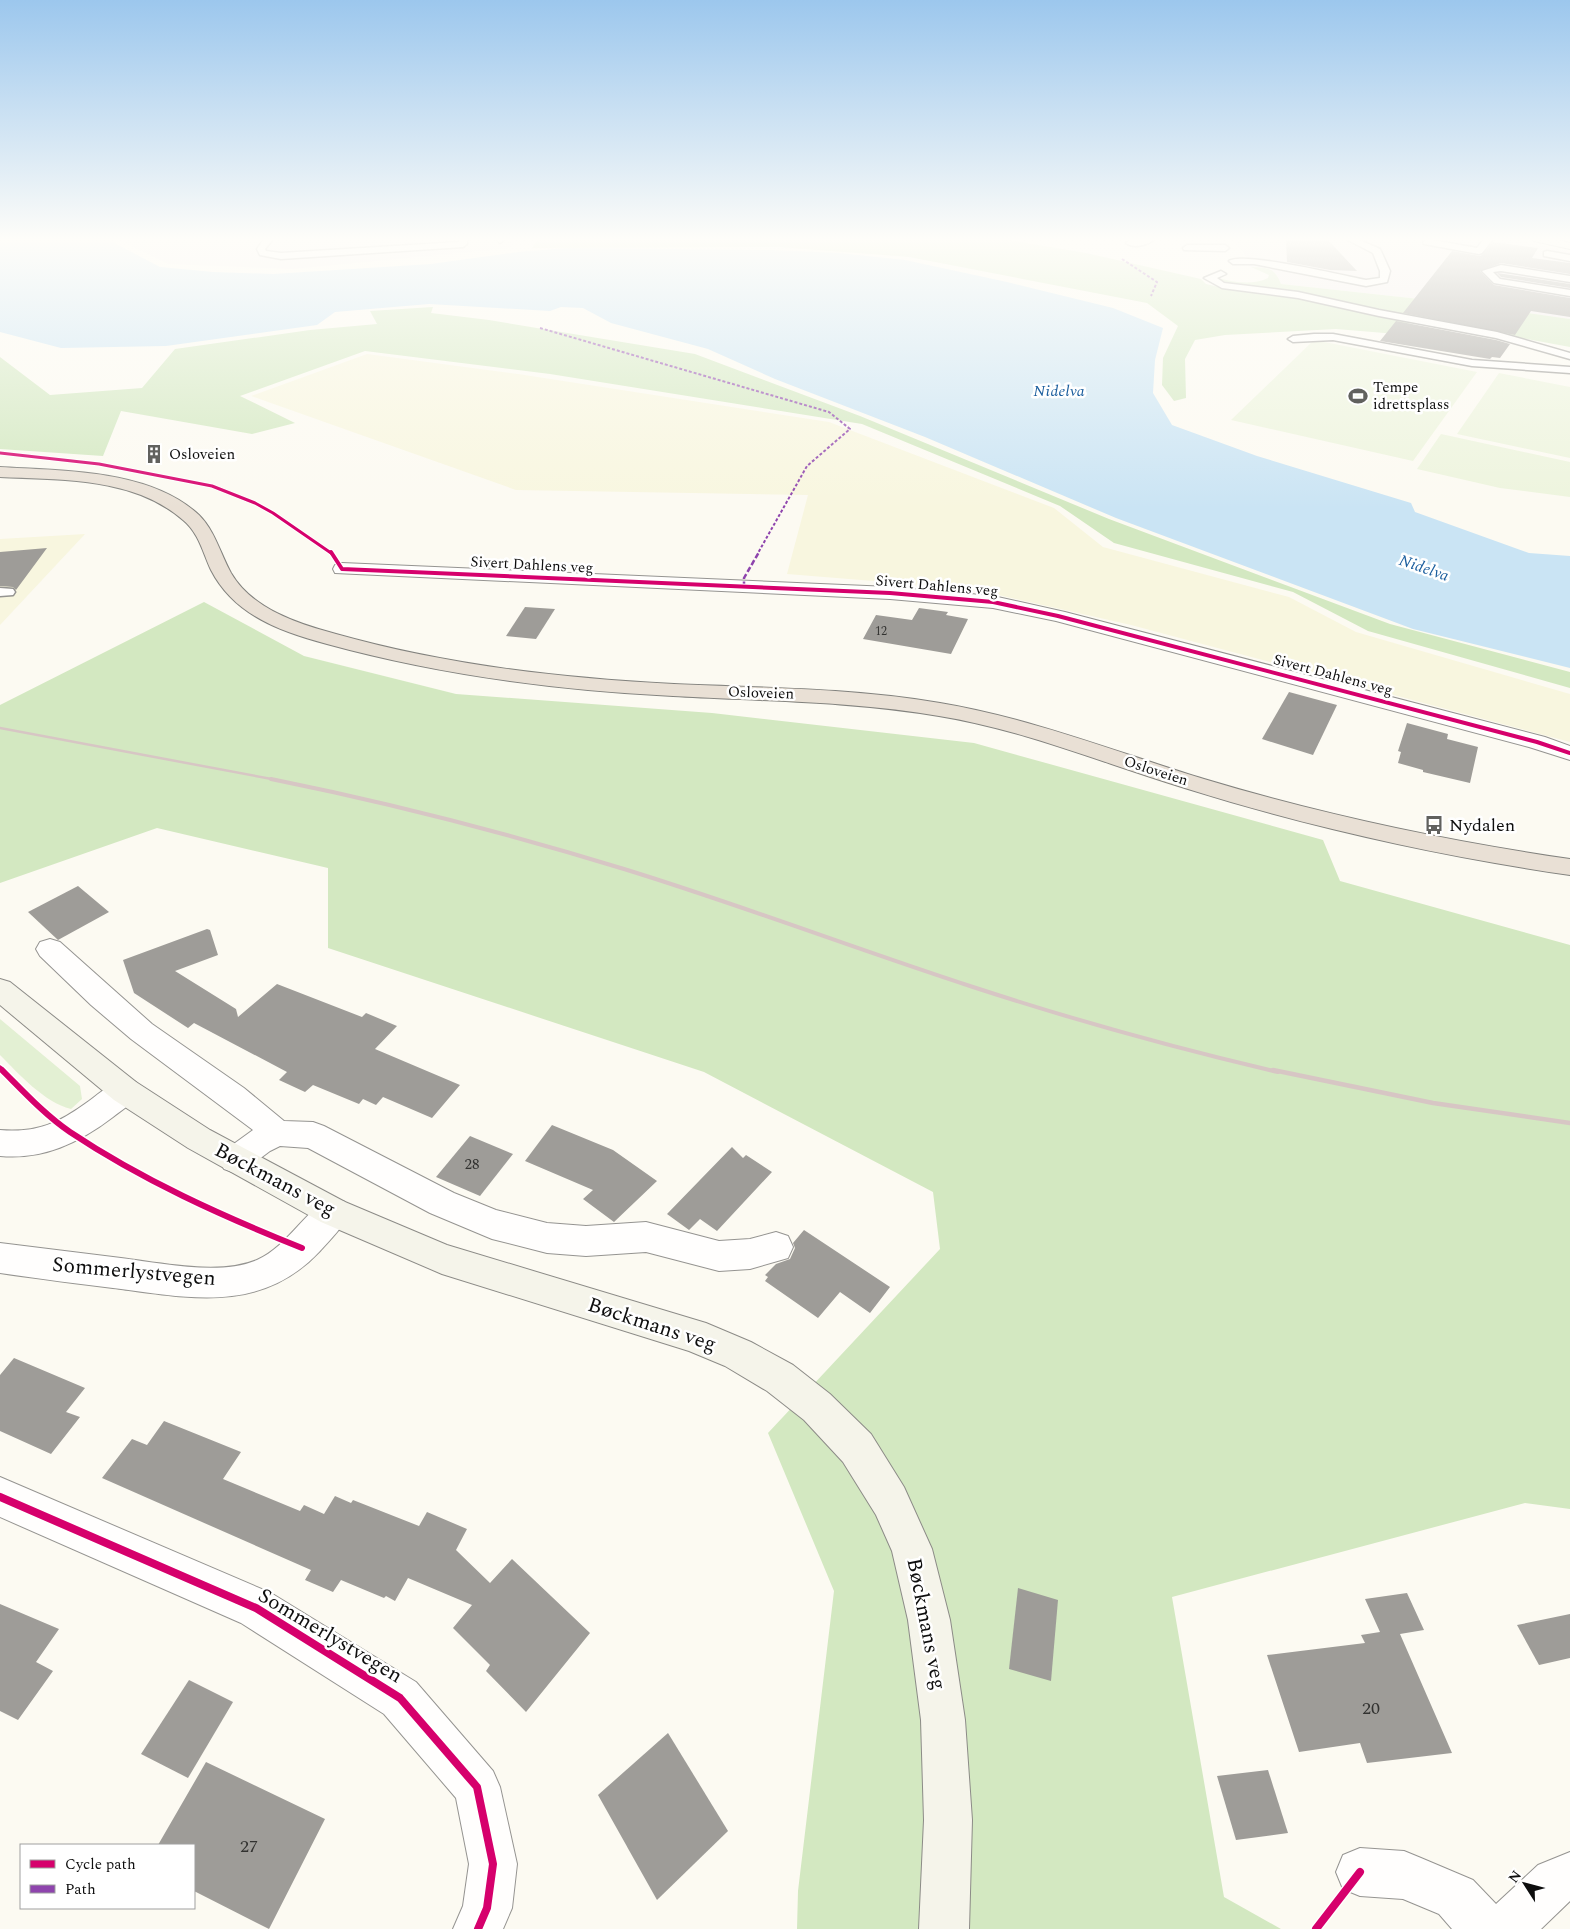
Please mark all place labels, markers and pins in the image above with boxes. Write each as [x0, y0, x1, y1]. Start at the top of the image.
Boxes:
place label: Tempe idrettsplass [1373, 376, 1449, 416]
sports icon: Tempe idrettsplass [1347, 385, 1369, 407]
building icon: Osloveien [143, 443, 165, 465]
place label: Osloveien [169, 443, 236, 466]
place label: Nydalen [1449, 812, 1515, 839]
bus stop icon: Nydalen [1423, 814, 1445, 836]

